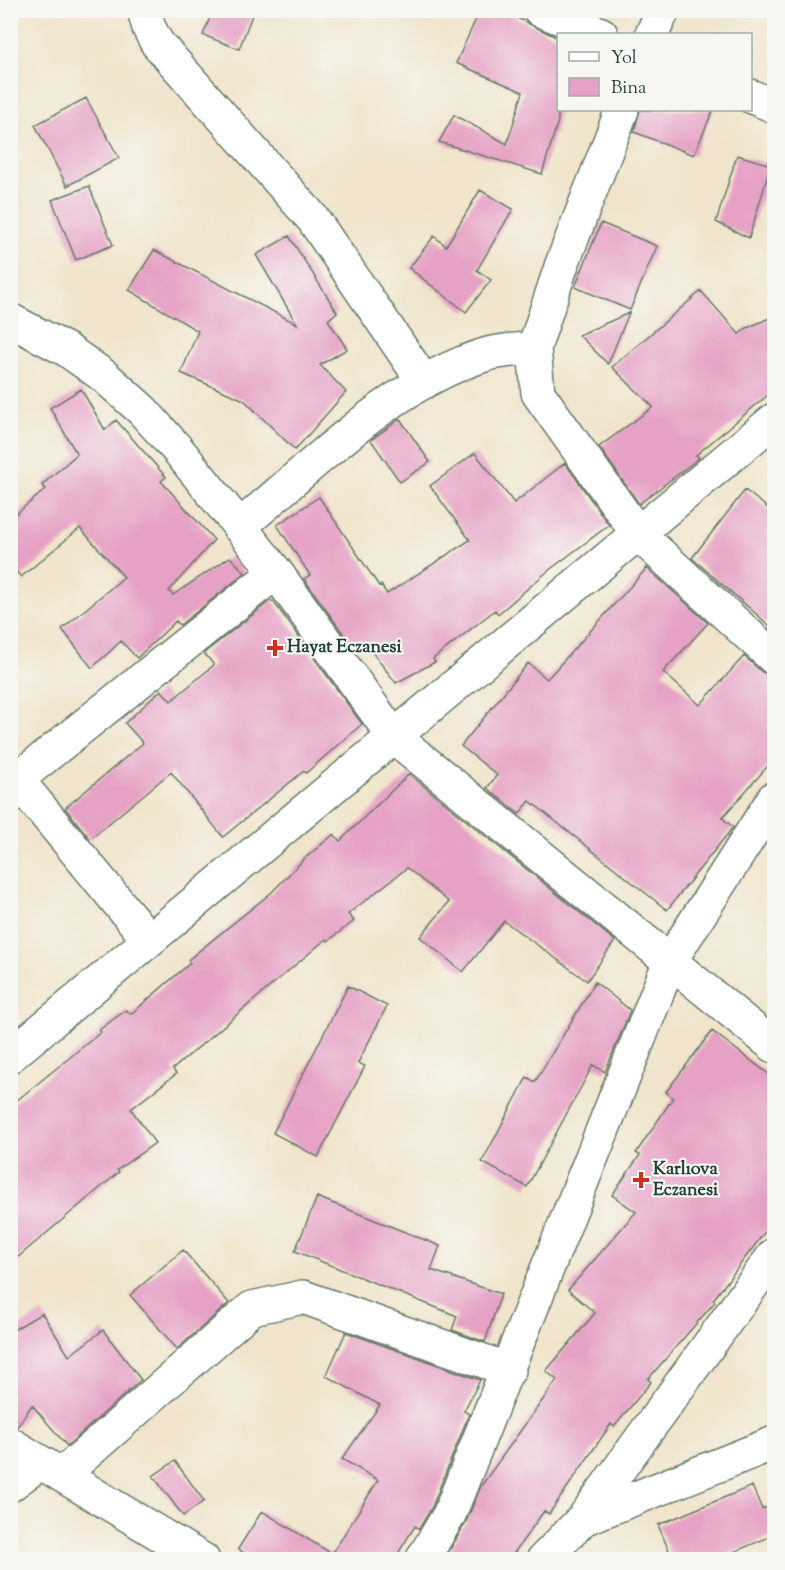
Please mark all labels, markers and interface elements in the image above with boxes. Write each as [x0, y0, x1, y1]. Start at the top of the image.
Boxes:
legend [557, 33, 752, 111]
text: Yol [611, 46, 637, 72]
text: Bina [611, 76, 646, 102]
place label: Hayat Eczanesi [287, 635, 402, 661]
marker: Hayat Eczanesi [268, 641, 282, 655]
place label: Karlıova Eczanesi [653, 1157, 719, 1204]
marker: Karlıova Eczanesi [634, 1173, 648, 1187]

